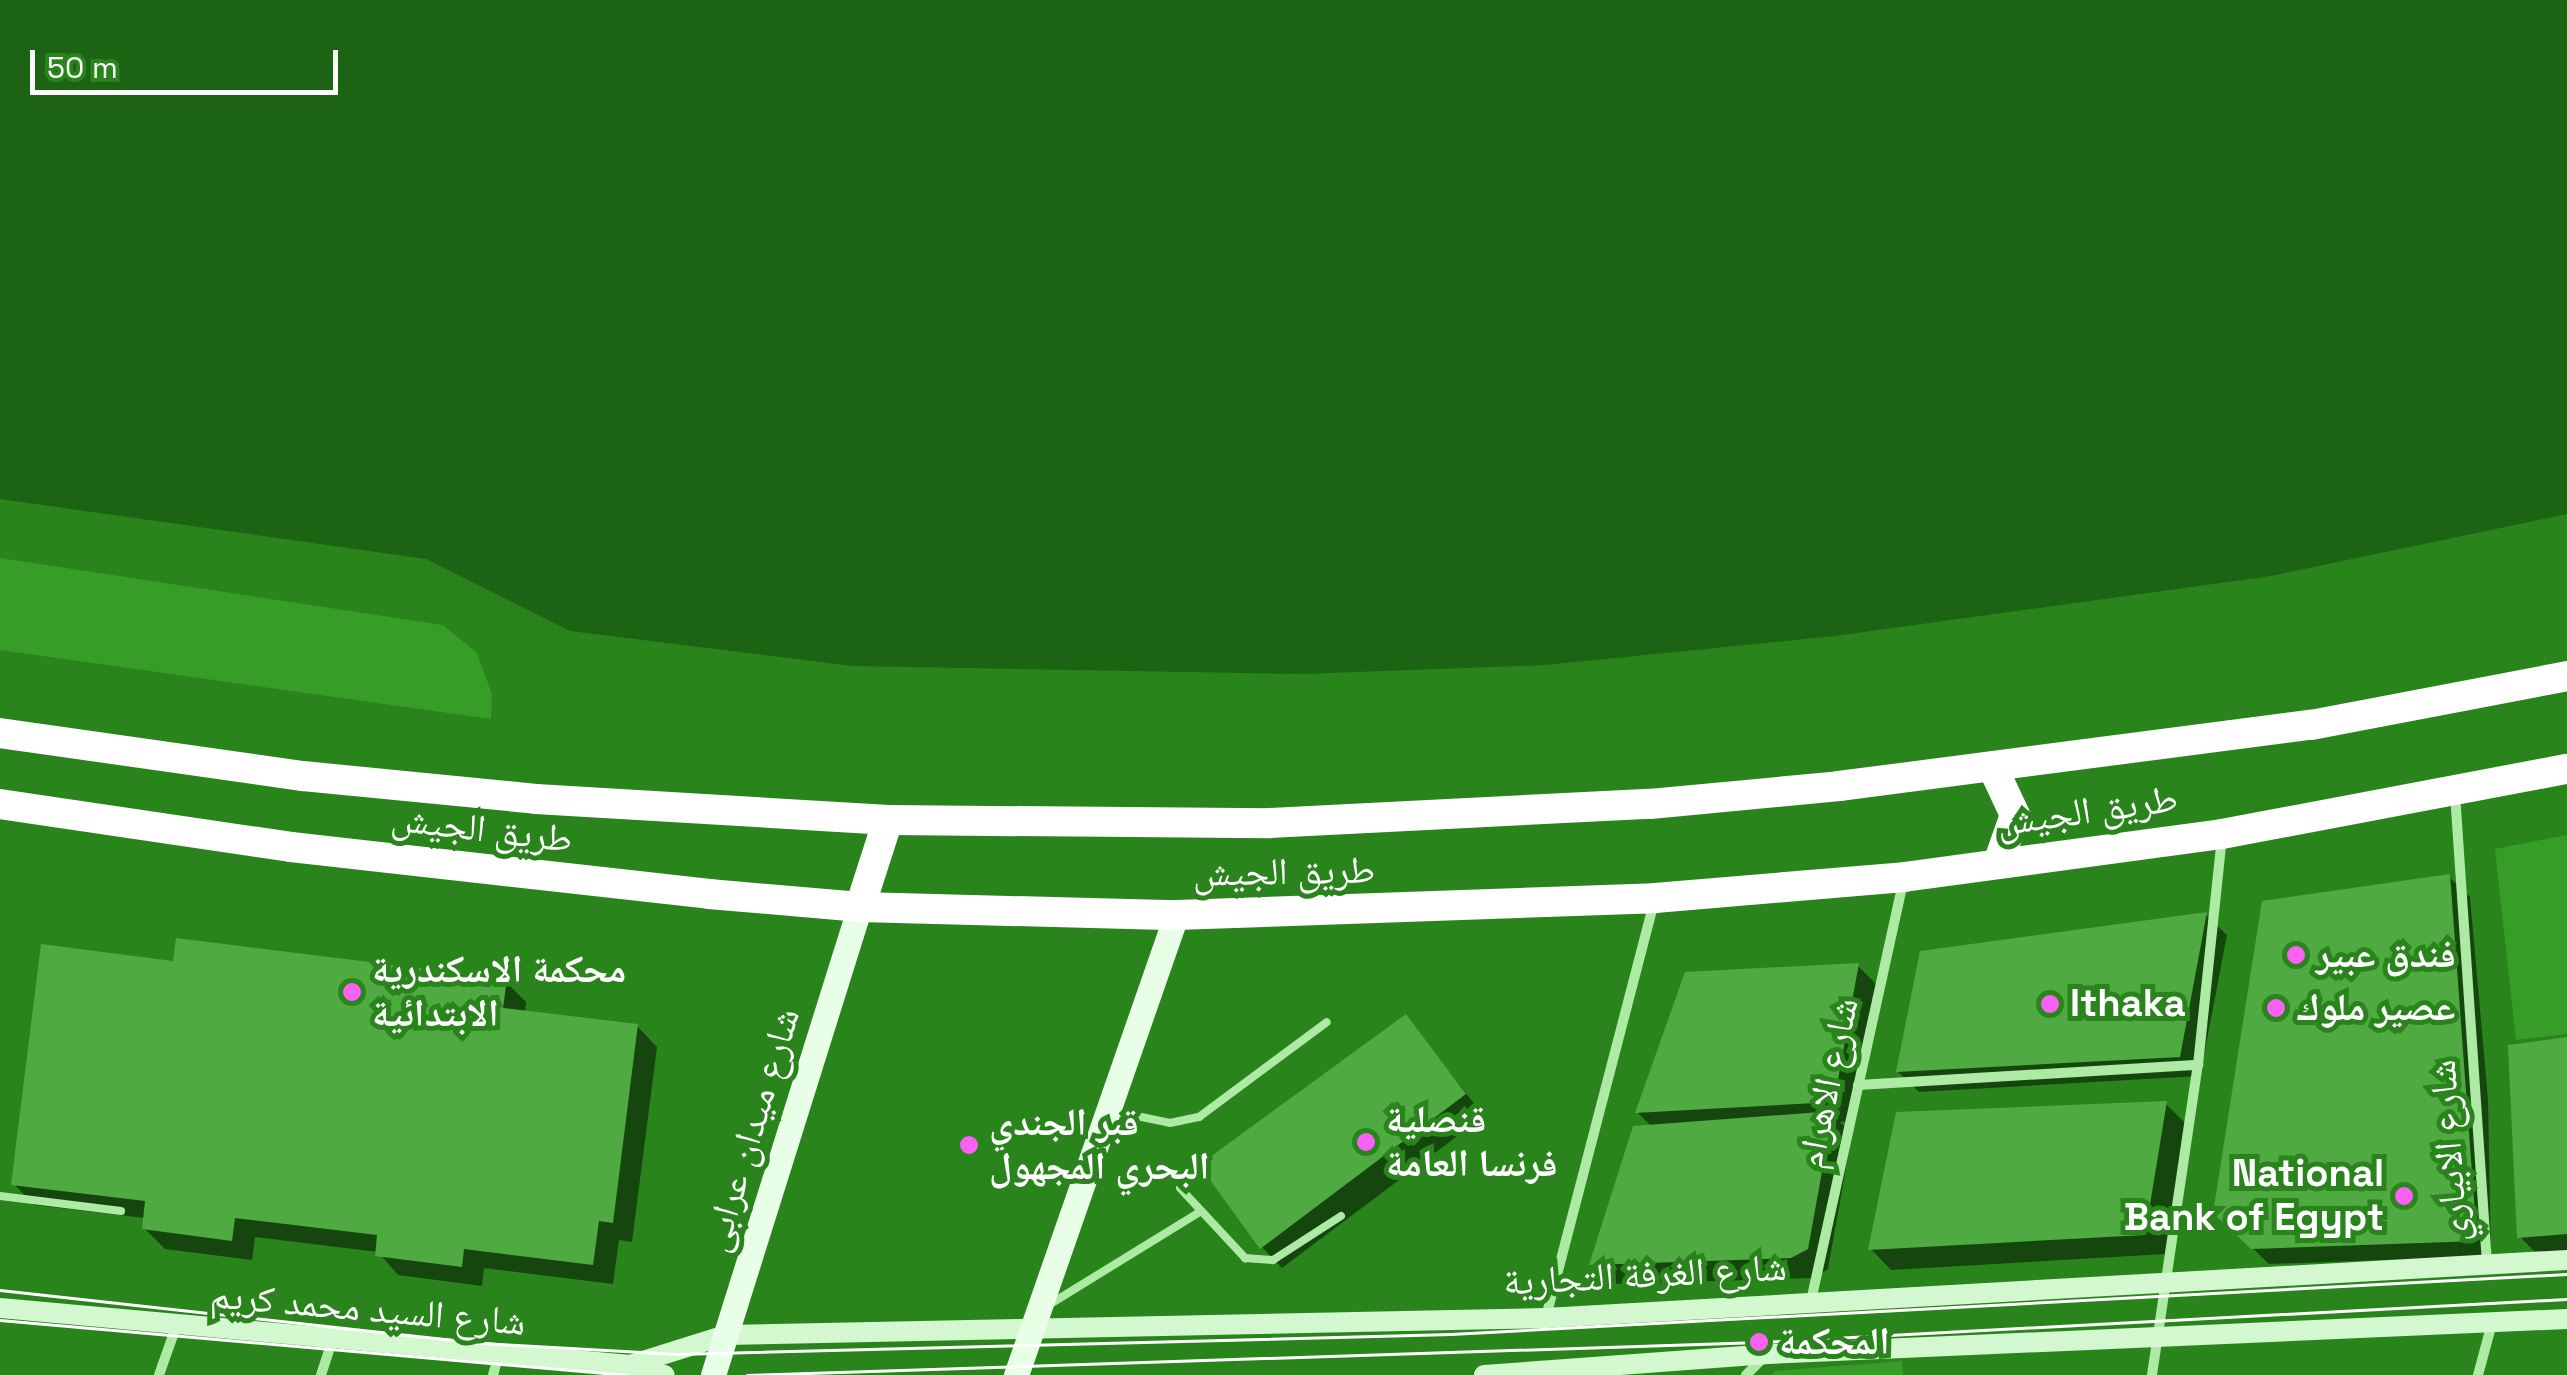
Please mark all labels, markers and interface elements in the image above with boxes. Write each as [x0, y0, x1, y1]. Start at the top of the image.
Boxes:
scale bar [35, 30, 342, 92]
text: 50 m [47, 48, 118, 87]
street label: طريق الجيش [1994, 776, 2180, 846]
street label: طريق الجيش [389, 795, 575, 863]
street label: طريق الجيش [1192, 848, 1376, 896]
place label: فندق عبير [2316, 932, 2456, 978]
marker: فندق عبير [2285, 944, 2307, 966]
place label: محكمة الاسكندرية الابتدائية [372, 947, 626, 1036]
marker: محكمة الاسكندرية الابتدائية [341, 981, 363, 1003]
place label: Ithaka [2070, 981, 2186, 1027]
place label: عصير ملوك [2296, 985, 2455, 1031]
marker: Ithaka [2039, 993, 2061, 1015]
street label: شارع الاهرام [1788, 994, 1868, 1172]
marker: عصير ملوك [2265, 997, 2287, 1019]
street label: شارع ميدان عرابى [692, 1003, 810, 1257]
street label: شارع الابياري [2420, 1058, 2478, 1244]
place label: قنصلية فرنسا العامة [1386, 1097, 1557, 1186]
place label: قبر الجندي البحري المجهول [989, 1100, 1210, 1190]
marker: قنصلية فرنسا العامة [1355, 1131, 1377, 1153]
marker: قبر الجندي البحري المجهول [958, 1134, 980, 1156]
place label: National Bank of Egypt [2124, 1151, 2384, 1240]
marker: National Bank of Egypt [2393, 1185, 2415, 1207]
street label: شارع الغرفة التجارية [1502, 1245, 1788, 1305]
street label: شارع السيد محمد كريم [209, 1273, 527, 1345]
place label: المحكمة [1779, 1319, 1890, 1365]
marker: المحكمة [1748, 1331, 1770, 1353]

